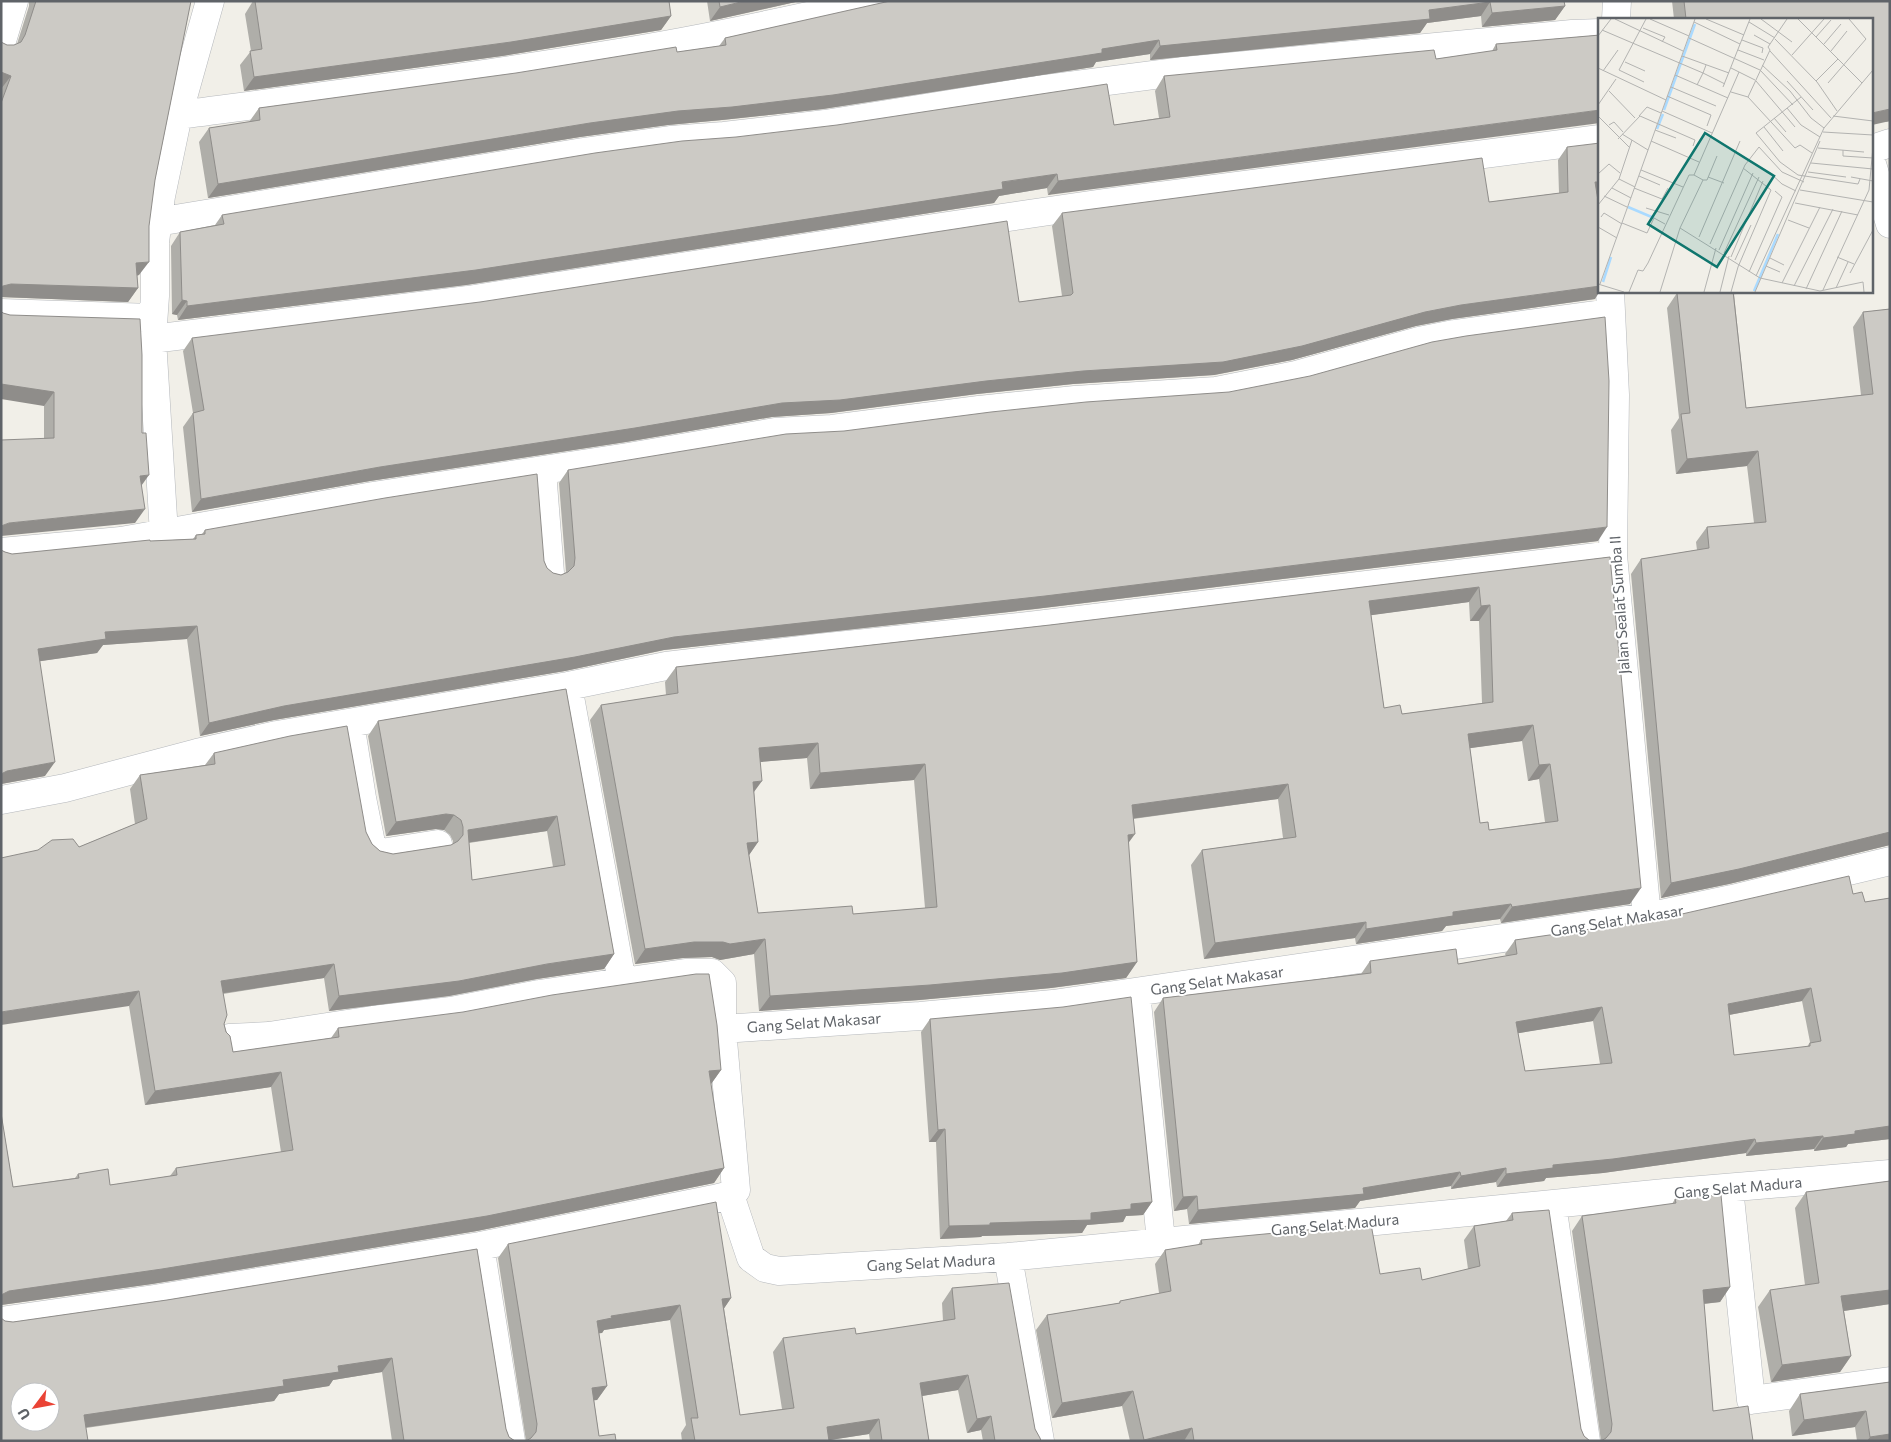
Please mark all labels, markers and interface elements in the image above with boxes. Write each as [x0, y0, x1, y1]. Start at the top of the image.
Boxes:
inset map [1598, 18, 1874, 292]
street label: Jalan Sealat Sumba II [1605, 535, 1633, 675]
street label: Gang Selat Makasar [1549, 901, 1685, 939]
street label: Gang Selat Makasar [1149, 962, 1285, 998]
street label: Gang Selat Makasar [746, 1008, 882, 1036]
street label: Gang Selat Madura [1673, 1172, 1803, 1202]
street label: Gang Selat Madura [1270, 1209, 1400, 1239]
street label: Gang Selat Madura [866, 1250, 996, 1274]
north arrow [10, 1382, 60, 1432]
text: U [14, 1405, 33, 1423]

